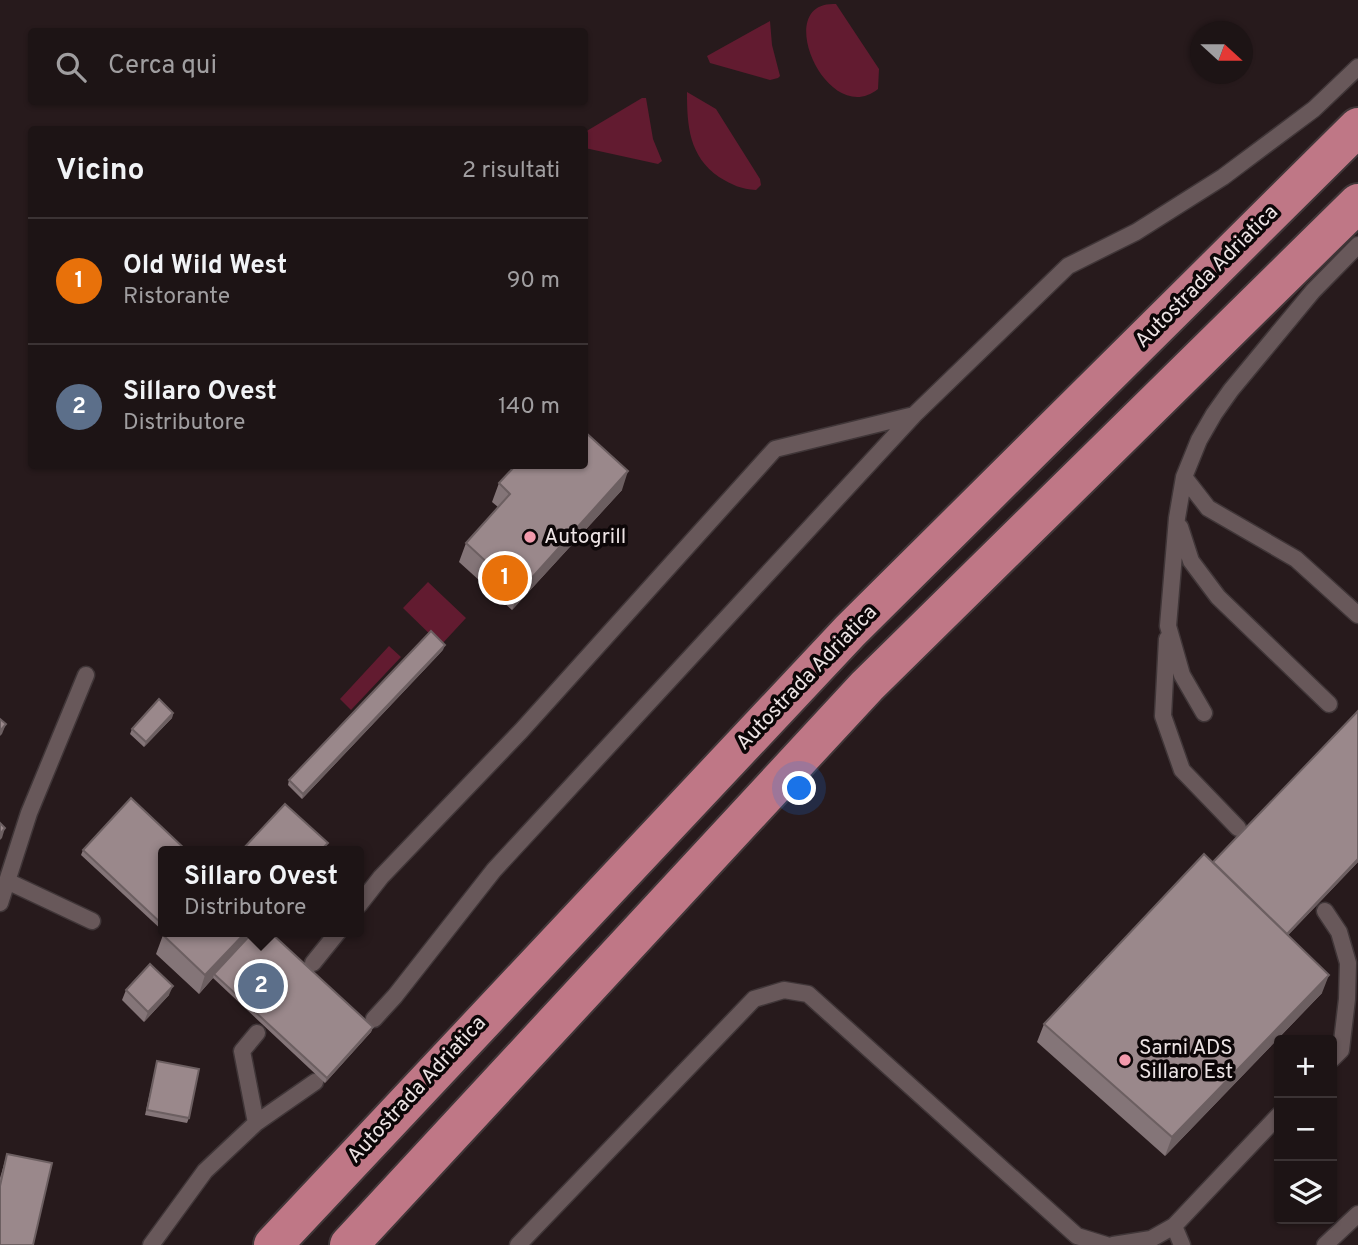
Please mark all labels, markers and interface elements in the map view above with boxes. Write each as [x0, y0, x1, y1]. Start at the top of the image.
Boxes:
north arrow [1190, 21, 1253, 84]
search box [28, 28, 588, 105]
icon: search [52, 48, 90, 86]
text: Cerca qui [108, 50, 217, 83]
text: Vicino [56, 153, 145, 190]
text: 2 risultati [462, 157, 560, 186]
street label: Autostrada Adriatica [1130, 200, 1284, 354]
text: Old Wild West [123, 250, 287, 283]
text: 1 [74, 267, 84, 296]
text: 90 m [507, 267, 560, 296]
text: Ristorante [123, 283, 230, 312]
text: Sillaro Ovest [123, 376, 277, 409]
text: 2 [72, 393, 86, 422]
text: 140 m [498, 393, 560, 422]
text: Distributore [123, 409, 245, 438]
place label: Autogrill [544, 524, 626, 551]
marker: Autogrill [522, 529, 538, 545]
pin: 1 [482, 552, 528, 604]
street label: Autostrada Adriatica [731, 600, 883, 756]
your location [782, 771, 816, 805]
popup [158, 846, 364, 937]
text: Sillaro Ovest [184, 861, 338, 894]
text: Distributore [184, 894, 306, 923]
pin: 2 [238, 960, 284, 1012]
street label: Autostrada Adriatica [342, 1011, 492, 1169]
place label: Sarni ADS Sillaro Est [1139, 1035, 1233, 1086]
map controls [1274, 1035, 1337, 1224]
button: + [1274, 1035, 1337, 1098]
marker: Sarni ADS Sillaro Est [1117, 1052, 1133, 1068]
button: − [1274, 1098, 1337, 1161]
button: layers [1274, 1161, 1337, 1224]

